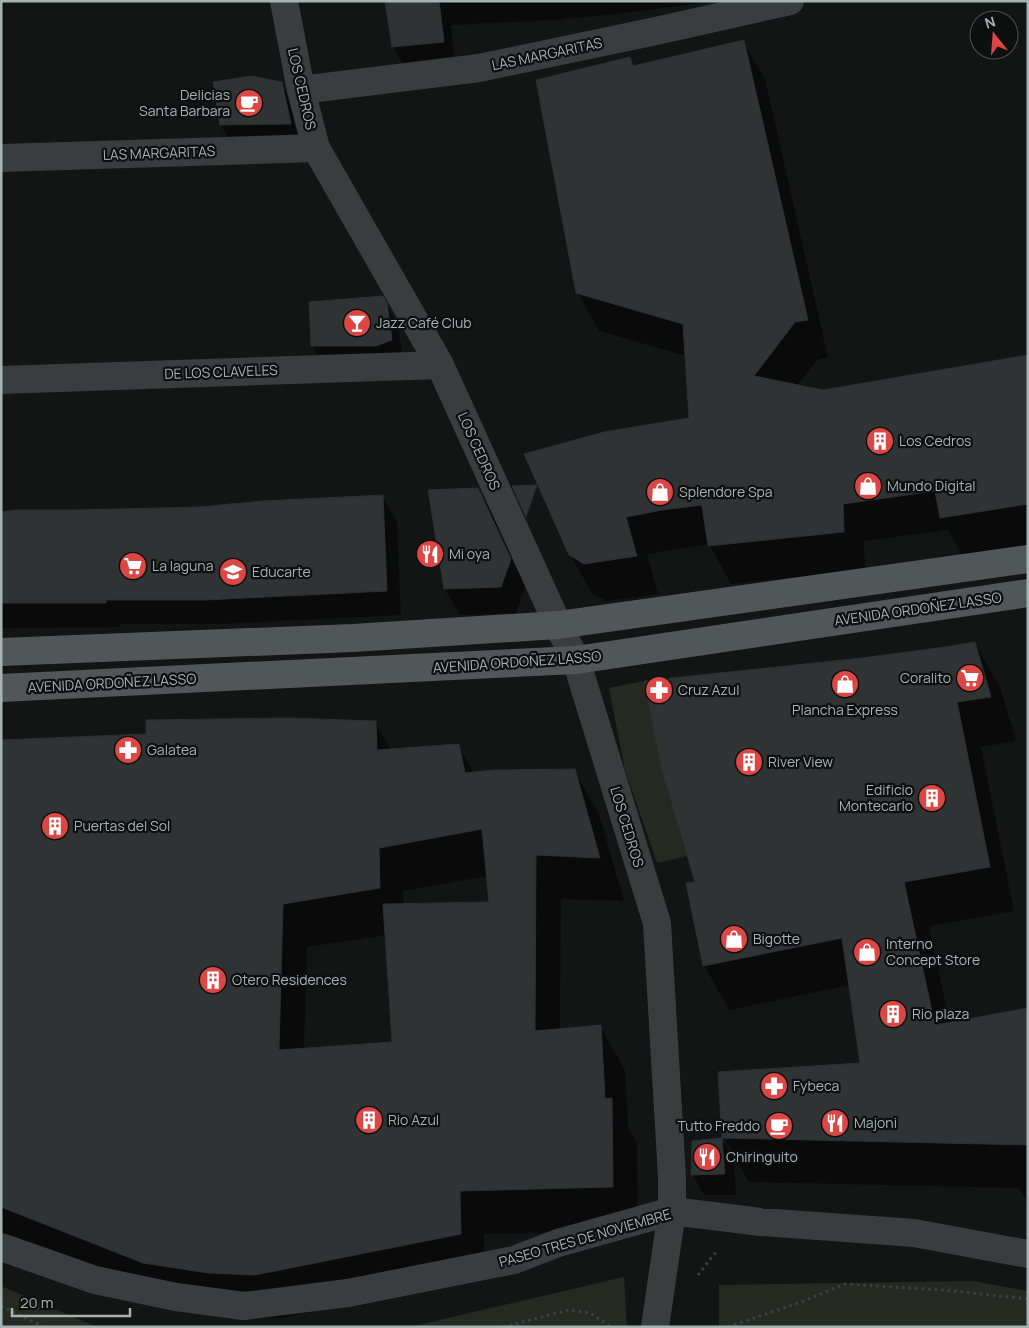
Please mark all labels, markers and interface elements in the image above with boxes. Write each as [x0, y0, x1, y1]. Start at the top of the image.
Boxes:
north arrow [969, 10, 1019, 60]
text: N [982, 12, 998, 33]
street label: LAS MARGARITAS [490, 32, 604, 74]
street label: LOS CEDROS [284, 46, 321, 132]
place label: Delicias Santa Barbara [139, 85, 230, 120]
cafe icon: Delicias Santa Barbara [234, 88, 264, 118]
street label: LAS MARGARITAS [102, 141, 216, 164]
bar icon: Jazz Café Club [342, 308, 372, 338]
place label: Jazz Café Club [376, 313, 472, 332]
street label: DE LOS CLAVELES [164, 360, 278, 383]
street label: LOS CEDROS [454, 409, 505, 493]
building icon: Los Cedros [865, 426, 895, 456]
place label: Los Cedros [899, 431, 971, 450]
shop icon: Mundo Digital [853, 471, 883, 501]
place label: Mundo Digital [887, 476, 976, 495]
shop icon: Splendore Spa [645, 477, 675, 507]
place label: Splendore Spa [679, 482, 773, 501]
restaurant icon: Mi oya [415, 539, 445, 569]
place label: Mi oya [449, 544, 490, 563]
supermarket icon: La laguna [118, 551, 148, 581]
place label: La laguna [152, 556, 213, 575]
school or university icon: Educarte [218, 557, 248, 587]
place label: Educarte [252, 562, 311, 581]
street label: AVENIDA ORDOÑEZ LASSO [833, 587, 1003, 630]
street label: AVENIDA ORDOÑEZ LASSO [432, 646, 602, 677]
supermarket icon: Coralito [955, 663, 985, 693]
place label: Coralito [900, 668, 951, 687]
street label: AVENIDA ORDOÑEZ LASSO [27, 669, 197, 696]
shop icon: Plancha Express [830, 669, 860, 699]
pharmacy icon: Cruz Azul [644, 675, 674, 705]
place label: Cruz Azul [678, 680, 739, 699]
place label: Plancha Express [792, 700, 898, 719]
pharmacy icon: Galatea [113, 735, 143, 765]
place label: Galatea [147, 740, 197, 759]
building icon: River View [734, 747, 764, 777]
place label: River View [768, 752, 833, 771]
place label: Edificio Montecarlo [839, 780, 913, 815]
building icon: Edificio Montecarlo [917, 783, 947, 813]
street label: LOS CEDROS [606, 784, 649, 870]
building icon: Puertas del Sol [40, 811, 70, 841]
place label: Puertas del Sol [74, 816, 170, 835]
shop icon: Bigotte [719, 924, 749, 954]
place label: Bigotte [753, 929, 800, 948]
place label: Interno Concept Store [886, 934, 980, 969]
shop icon: Interno Concept Store [852, 937, 882, 967]
building icon: Otero Residences [198, 965, 228, 995]
place label: Otero Residences [232, 970, 347, 989]
building icon: Rio plaza [878, 999, 908, 1029]
place label: Rio plaza [912, 1004, 969, 1023]
pharmacy icon: Fybeca [759, 1071, 789, 1101]
place label: Fybeca [793, 1076, 839, 1095]
building icon: Rio Azul [354, 1105, 384, 1135]
restaurant icon: Majoni [820, 1108, 850, 1138]
place label: Rio Azul [388, 1110, 439, 1129]
cafe icon: Tutto Freddo [764, 1111, 794, 1141]
place label: Majoni [854, 1113, 897, 1132]
place label: Tutto Freddo [678, 1116, 760, 1135]
restaurant icon: Chiringuito [692, 1142, 722, 1172]
place label: Chiringuito [726, 1147, 798, 1166]
street label: PASEO TRES DE NOVIEMBRE [497, 1204, 673, 1271]
scale bar [12, 1286, 130, 1318]
text: 20 m [20, 1292, 53, 1313]

